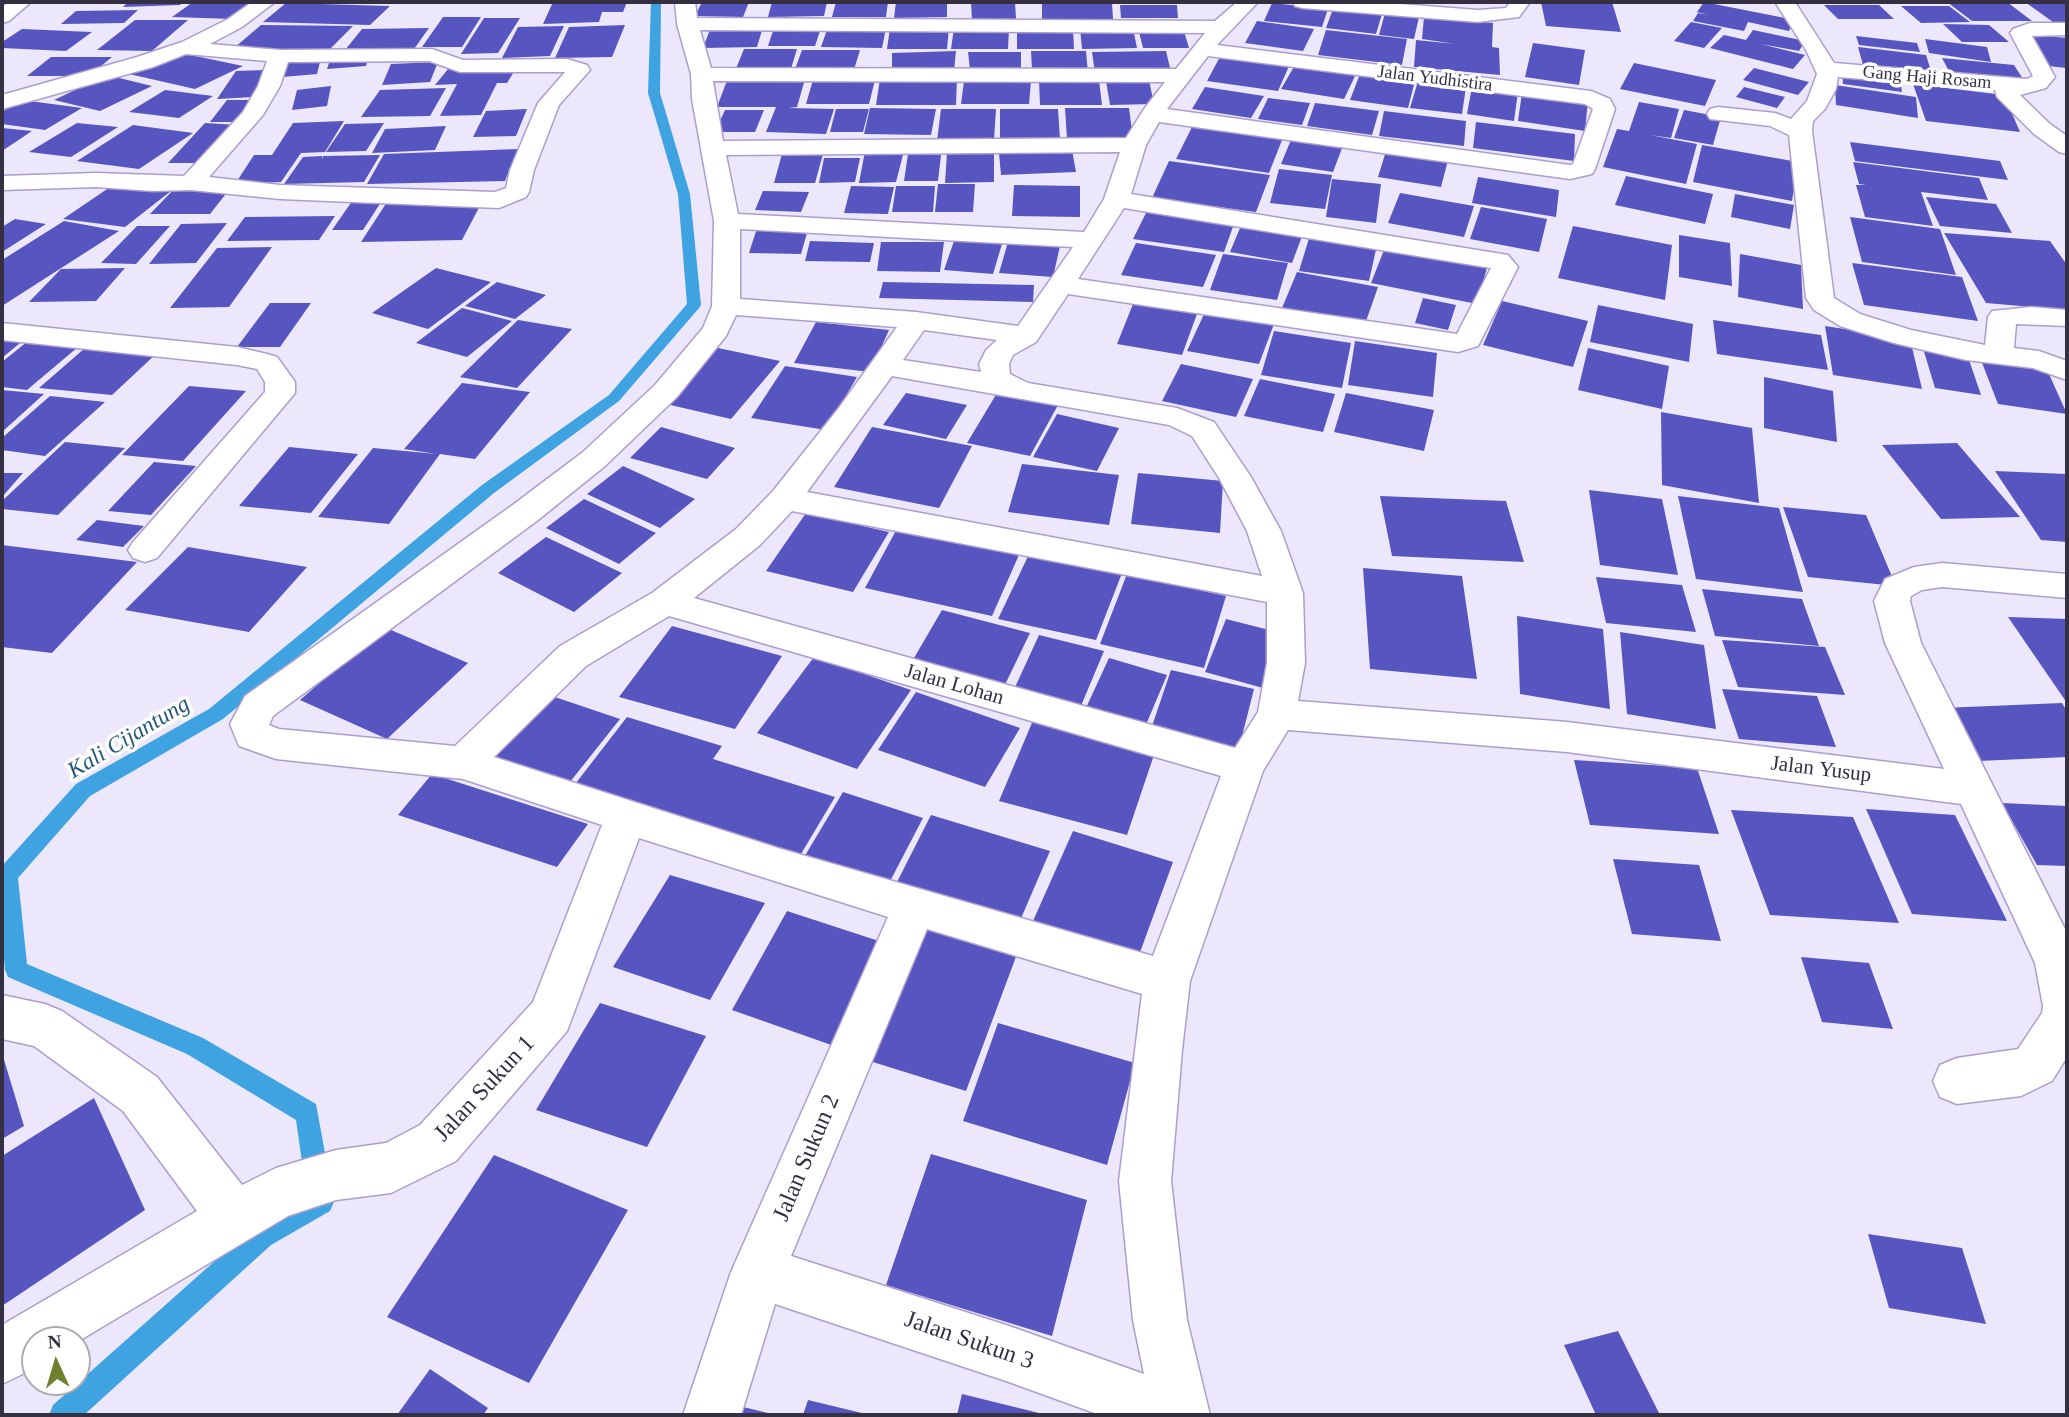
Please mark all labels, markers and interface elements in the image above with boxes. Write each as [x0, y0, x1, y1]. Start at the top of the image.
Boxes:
street label: Jalan Yudhistira [1376, 61, 1494, 97]
street label: Gang Haji Rosam [1862, 62, 1992, 94]
street label: Jalan Lohan [901, 659, 1007, 711]
water label: Kali Cijantung [63, 691, 195, 785]
street label: Jalan Yusup [1769, 751, 1873, 789]
street label: Jalan Sukun 1 [429, 1030, 541, 1148]
street label: Jalan Sukun 2 [767, 1090, 847, 1226]
street label: Jalan Sukun 3 [901, 1305, 1037, 1377]
north arrow [21, 1326, 91, 1396]
text: N [47, 1331, 62, 1353]

